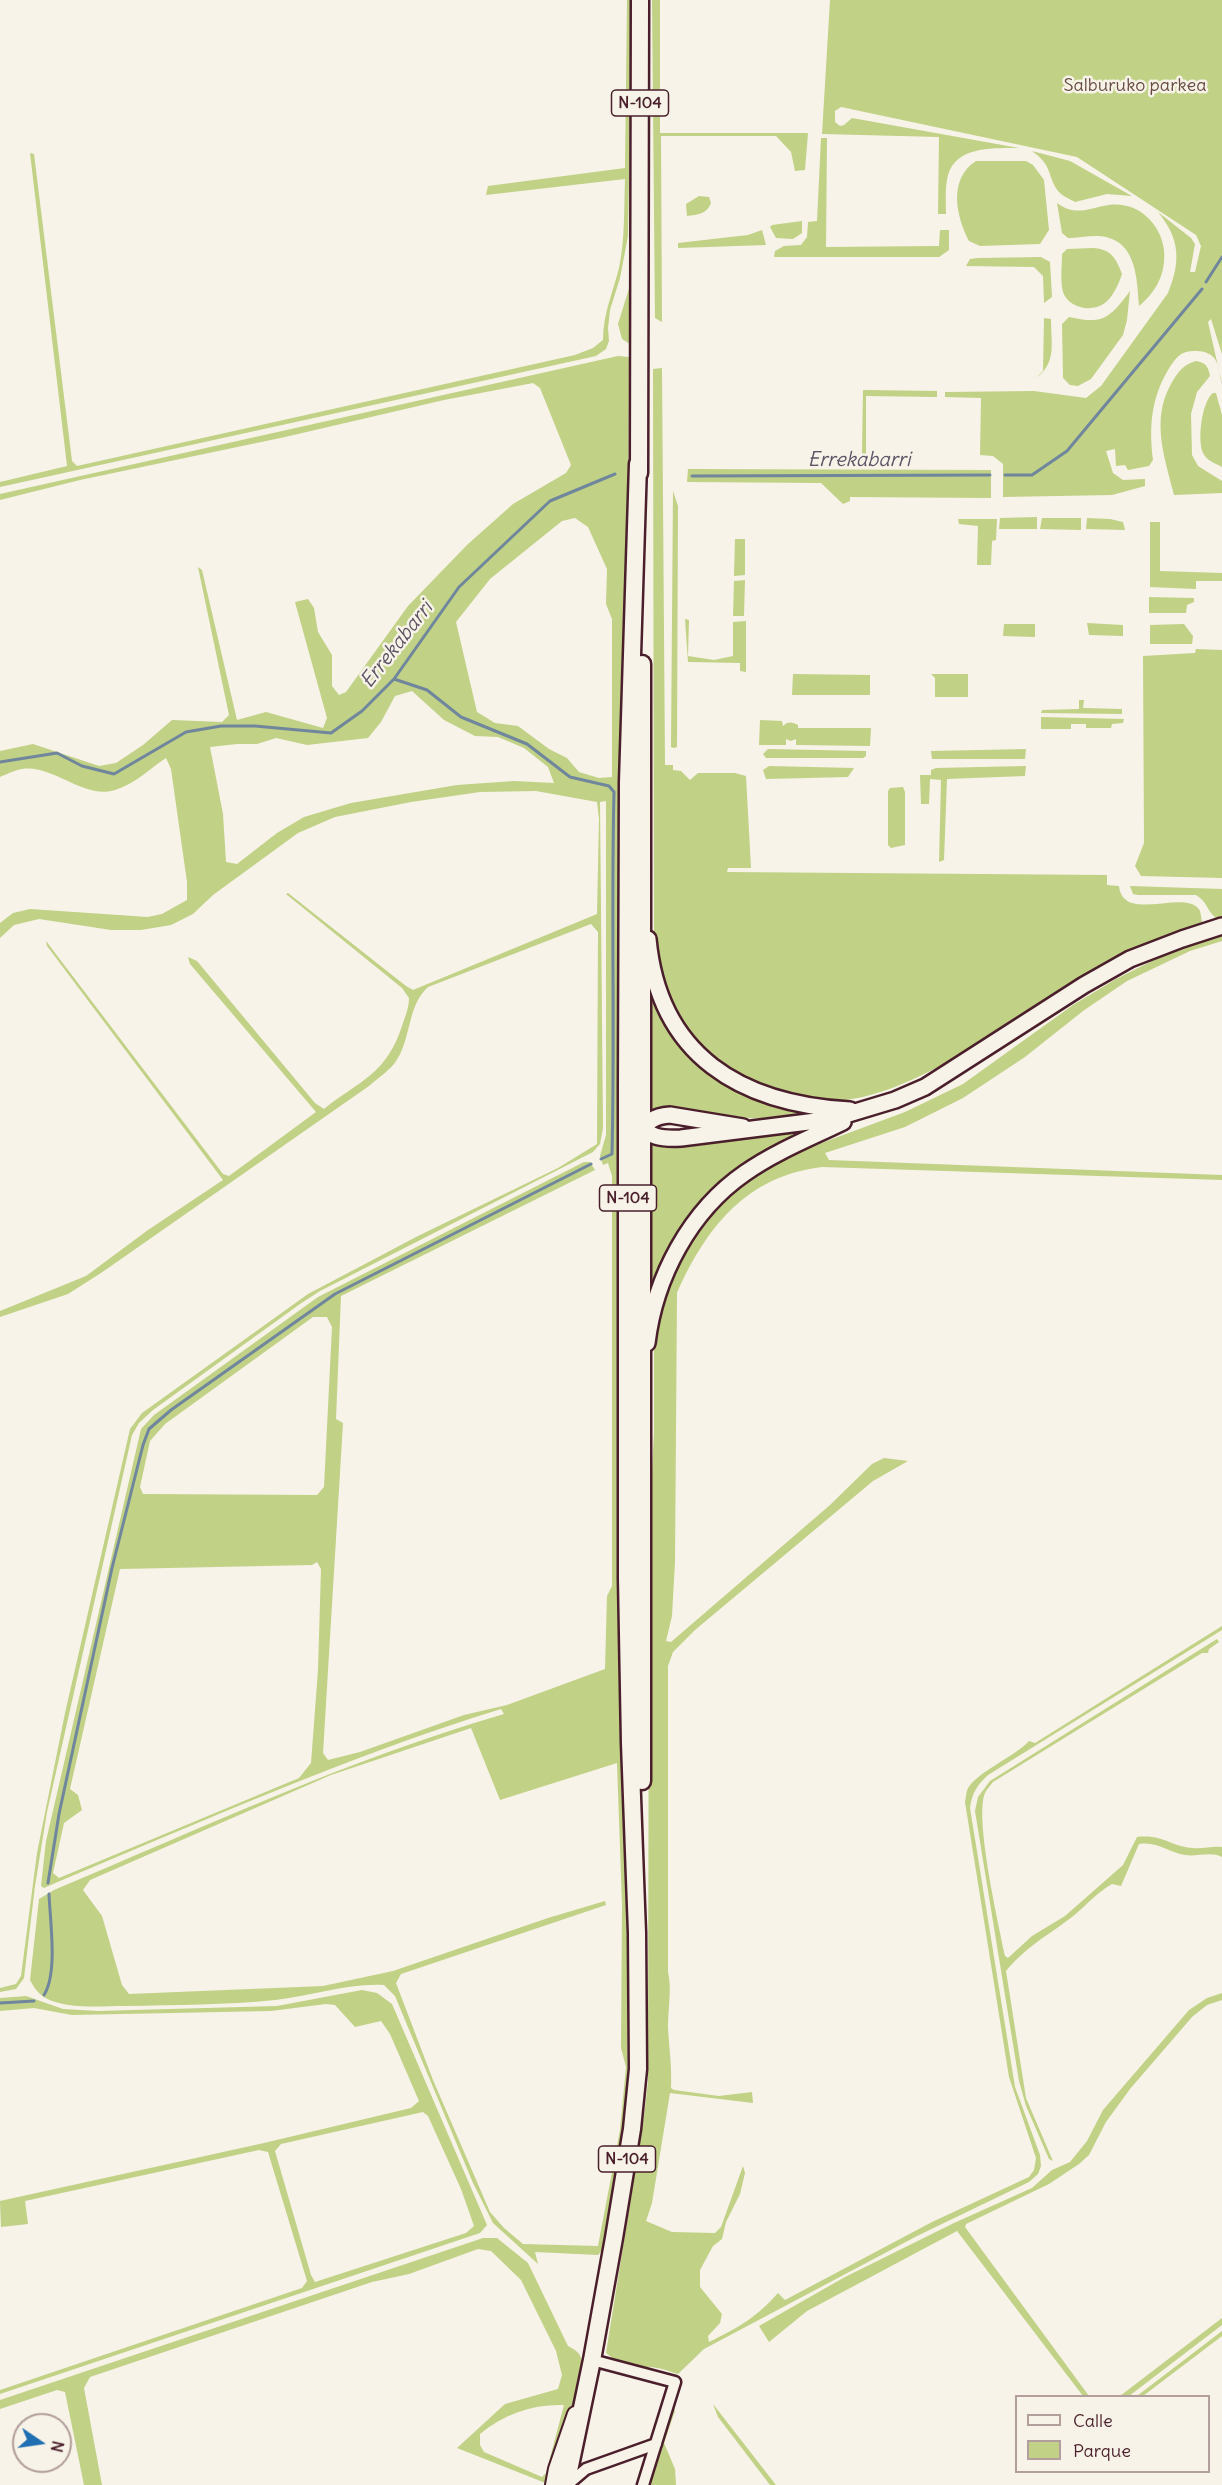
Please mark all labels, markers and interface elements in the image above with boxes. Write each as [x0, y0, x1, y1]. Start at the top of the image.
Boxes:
park label: Salburuko parkea [1064, 75, 1206, 97]
road number: N-104 [612, 90, 668, 116]
water label: Errekabarri [808, 448, 910, 472]
water label: Errekabarri [356, 597, 438, 693]
road number: N-104 [600, 1185, 656, 1211]
road number: N-104 [598, 2146, 656, 2172]
legend [1015, 2395, 1210, 2473]
text: Calle [1073, 2409, 1113, 2432]
north arrow [12, 2413, 72, 2473]
text: N [47, 2439, 69, 2454]
text: Parque [1073, 2439, 1131, 2462]

